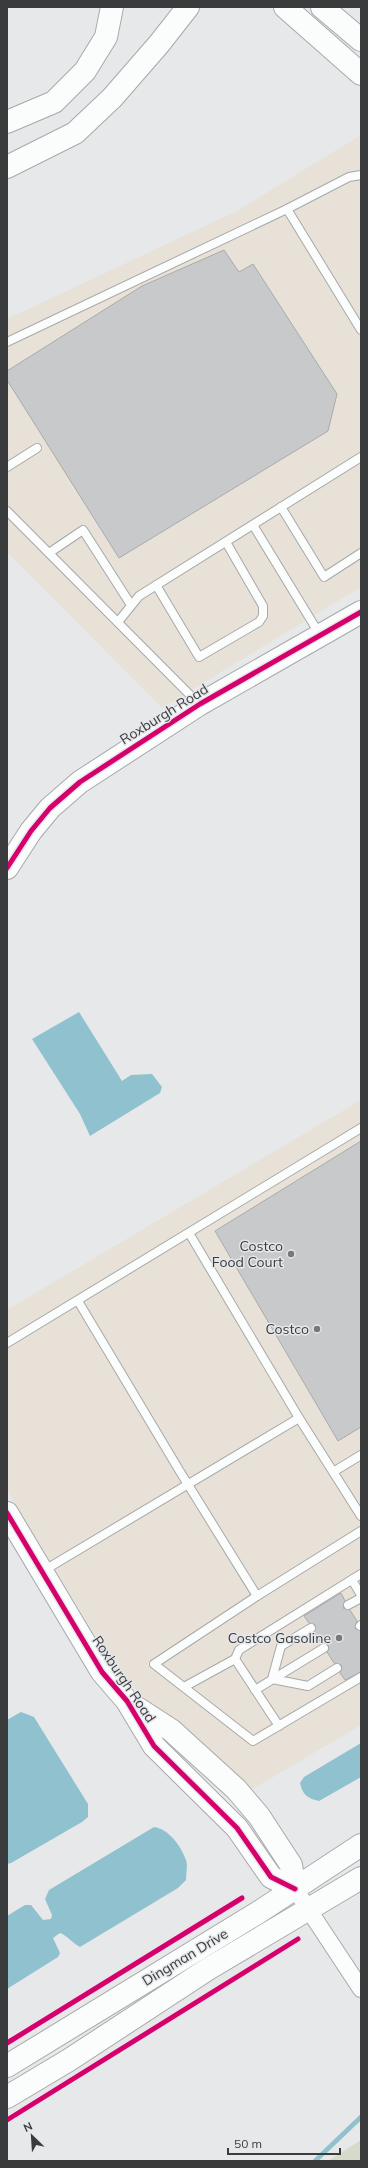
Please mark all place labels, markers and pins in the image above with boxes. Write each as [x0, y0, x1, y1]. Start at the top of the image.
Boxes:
place label: Costco Food Court [212, 1237, 283, 1271]
marker: Costco Food Court [286, 1249, 296, 1259]
place label: Costco [265, 1320, 309, 1338]
marker: Costco [312, 1324, 322, 1334]
place label: Costco Gasoline [228, 1629, 331, 1647]
marker: Costco Gasoline [334, 1633, 344, 1643]

